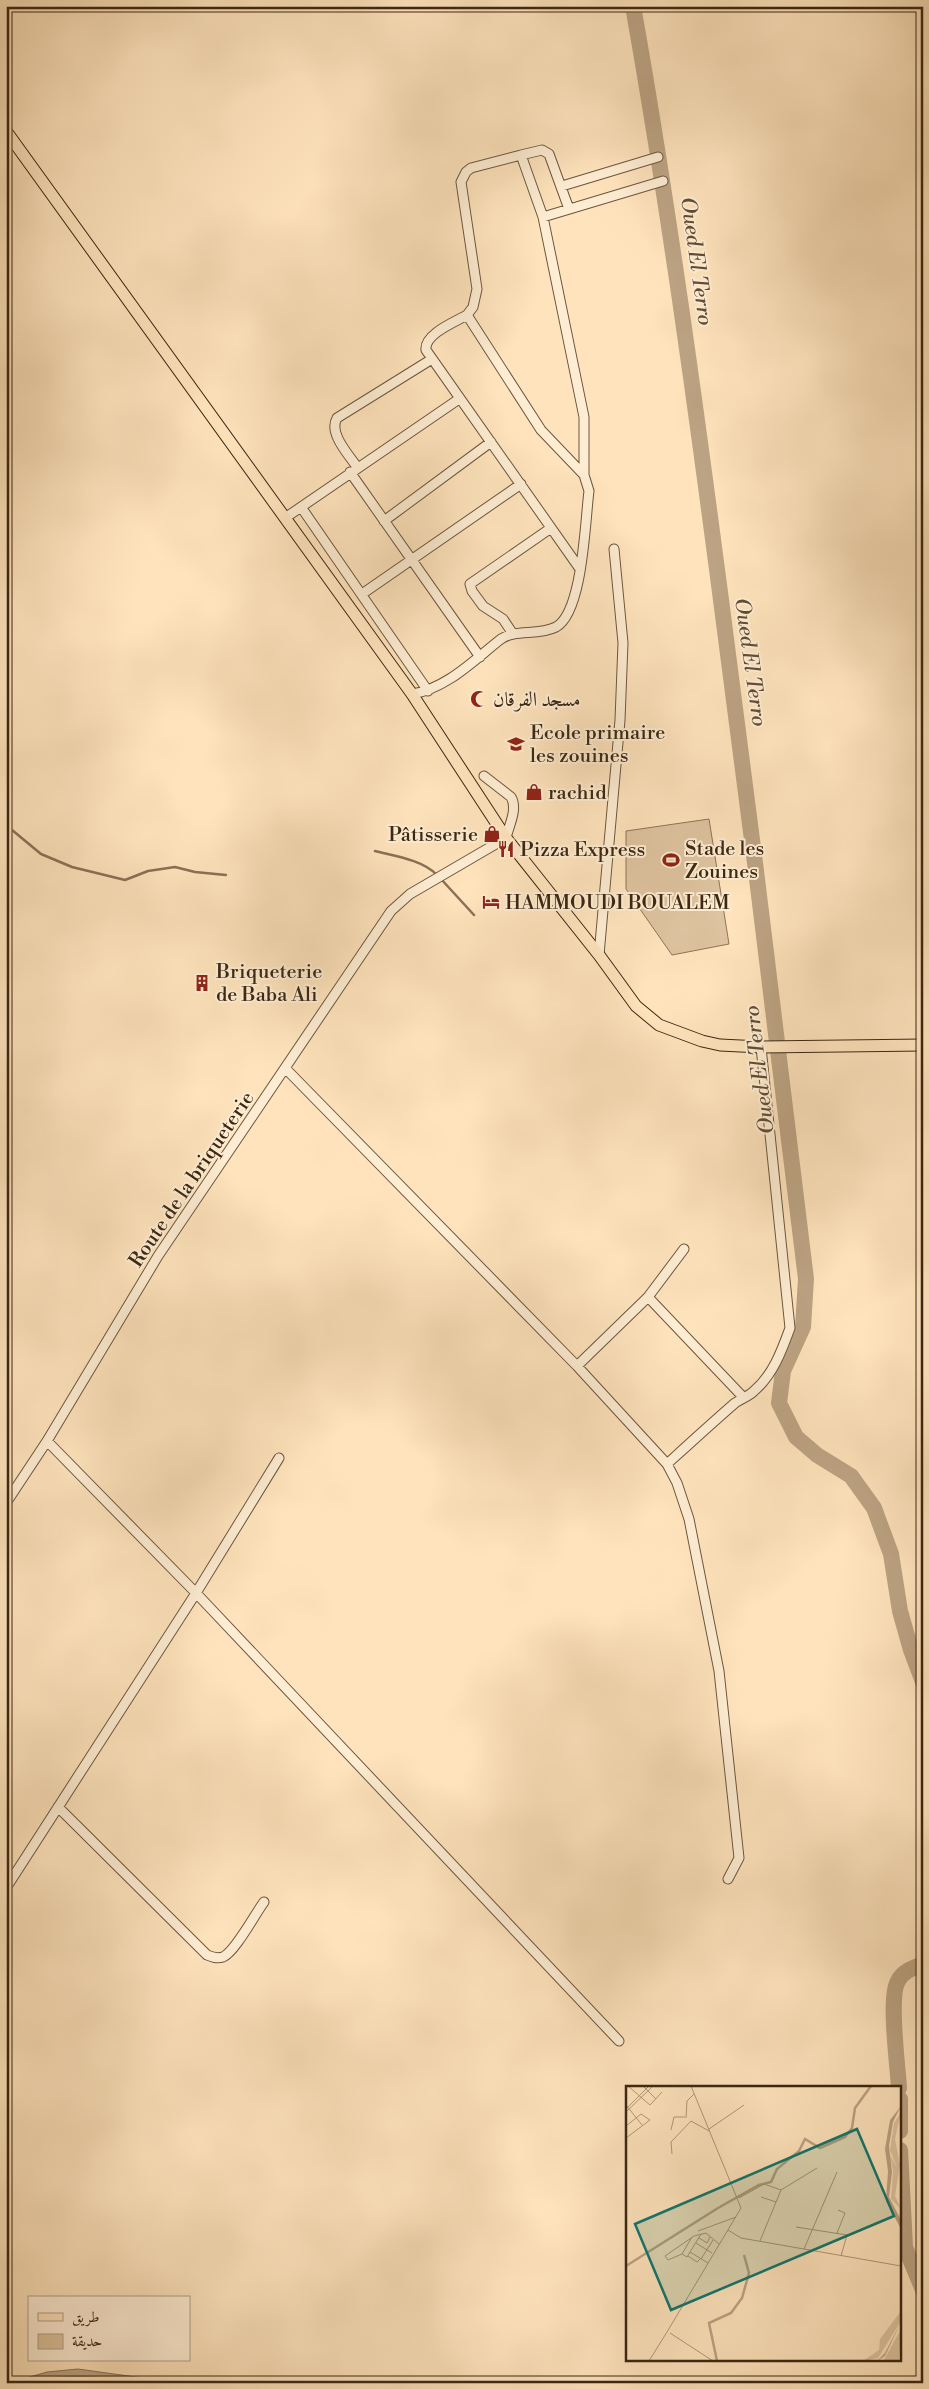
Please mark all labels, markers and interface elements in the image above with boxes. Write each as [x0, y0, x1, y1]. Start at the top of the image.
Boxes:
water label: Oued El Terro [674, 195, 718, 327]
water label: Oued El Terro [728, 596, 772, 728]
place label: مسجد الفرقان [493, 688, 581, 713]
mosque icon: مسجد الفرقان [469, 689, 489, 709]
place label: Ecole primaire les zouines [530, 721, 665, 769]
school or university icon: Ecole primaire les zouines [506, 734, 526, 754]
place label: rachid [548, 781, 607, 806]
shop icon: rachid [524, 782, 544, 802]
place label: Pâtisserie [388, 823, 478, 848]
shop icon: Pâtisserie [482, 824, 502, 844]
place label: Stade les Zouines [685, 837, 764, 885]
place label: Pizza Express [520, 838, 645, 863]
restaurant icon: Pizza Express [496, 839, 516, 859]
sports icon: Stade les Zouines [661, 850, 681, 870]
place label: HAMMOUDI BOUALEM [505, 891, 730, 916]
hotel icon: HAMMOUDI BOUALEM [481, 892, 501, 912]
place label: Briqueterie de Baba Ali [215, 960, 322, 1008]
building icon: Briqueterie de Baba Ali [192, 973, 212, 993]
water label: Oued El Terro [739, 1004, 781, 1136]
street label: Route de la briqueterie [124, 1087, 260, 1273]
inset map [626, 2086, 902, 2362]
legend [28, 2296, 190, 2362]
text: طريق [72, 2308, 99, 2327]
text: حديقة [72, 2332, 102, 2351]

